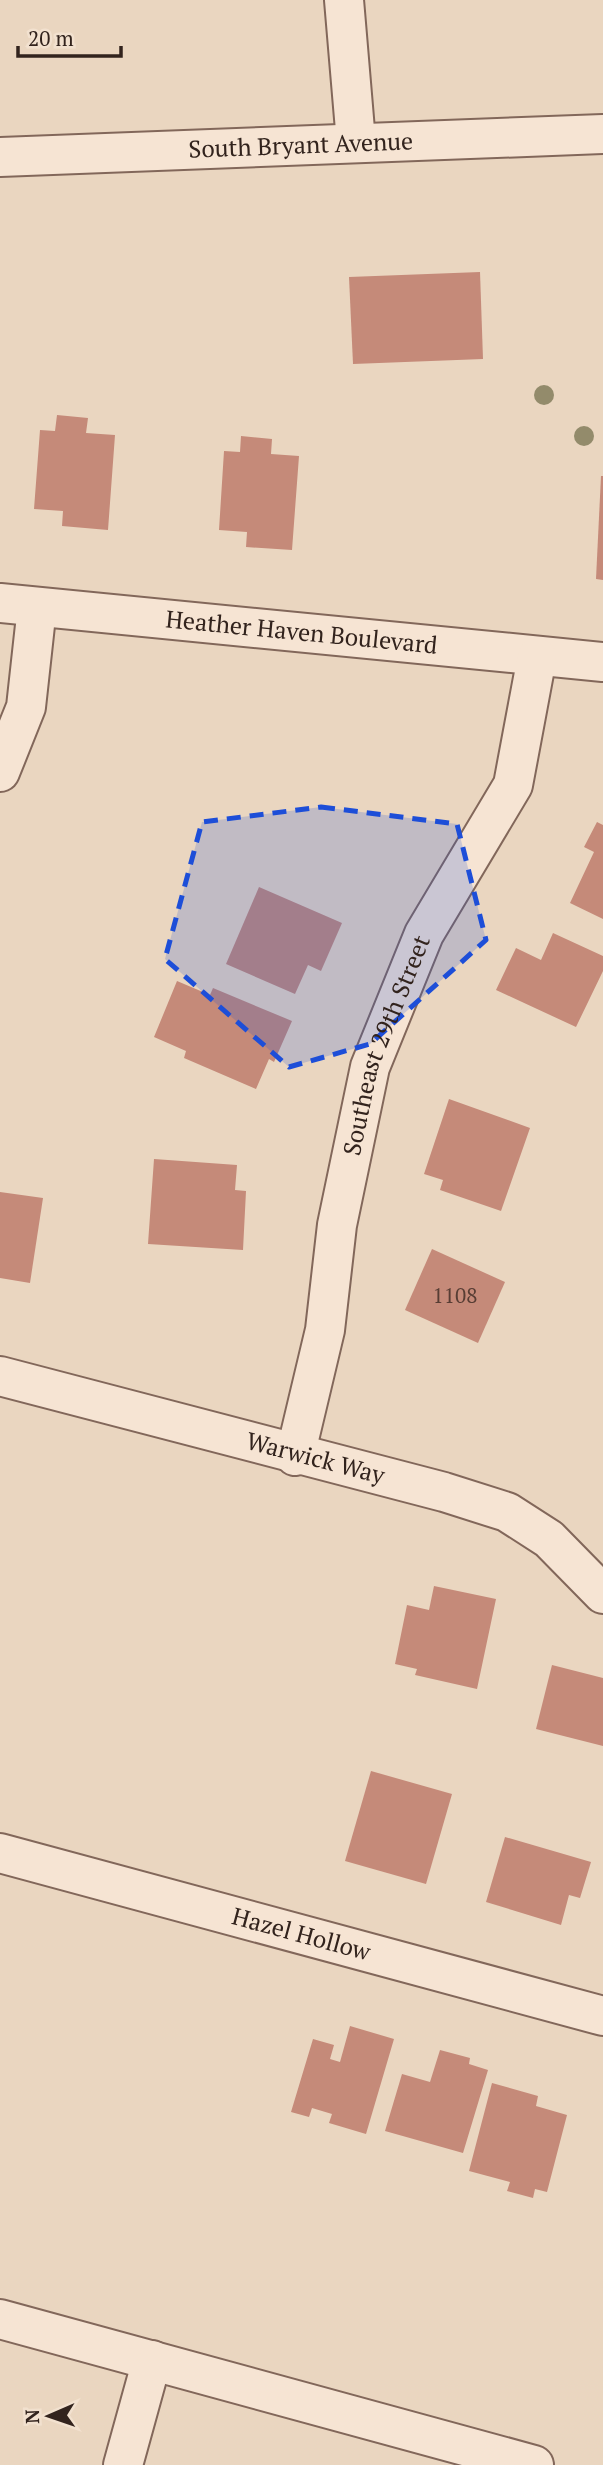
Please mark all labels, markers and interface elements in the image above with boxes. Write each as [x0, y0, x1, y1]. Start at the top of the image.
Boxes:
scale bar [18, 14, 121, 58]
text: 20 m [28, 24, 74, 52]
street label: South Bryant Avenue [188, 124, 414, 165]
street label: Heather Haven Boulevard [164, 602, 439, 661]
street label: Southeast 29th Street [335, 930, 437, 1158]
house number: 1108 [433, 1281, 477, 1309]
street label: Warwick Way [243, 1424, 389, 1491]
street label: Hazel Hollow [229, 1899, 375, 1968]
north arrow [14, 2381, 84, 2451]
text: N [19, 2408, 44, 2424]

